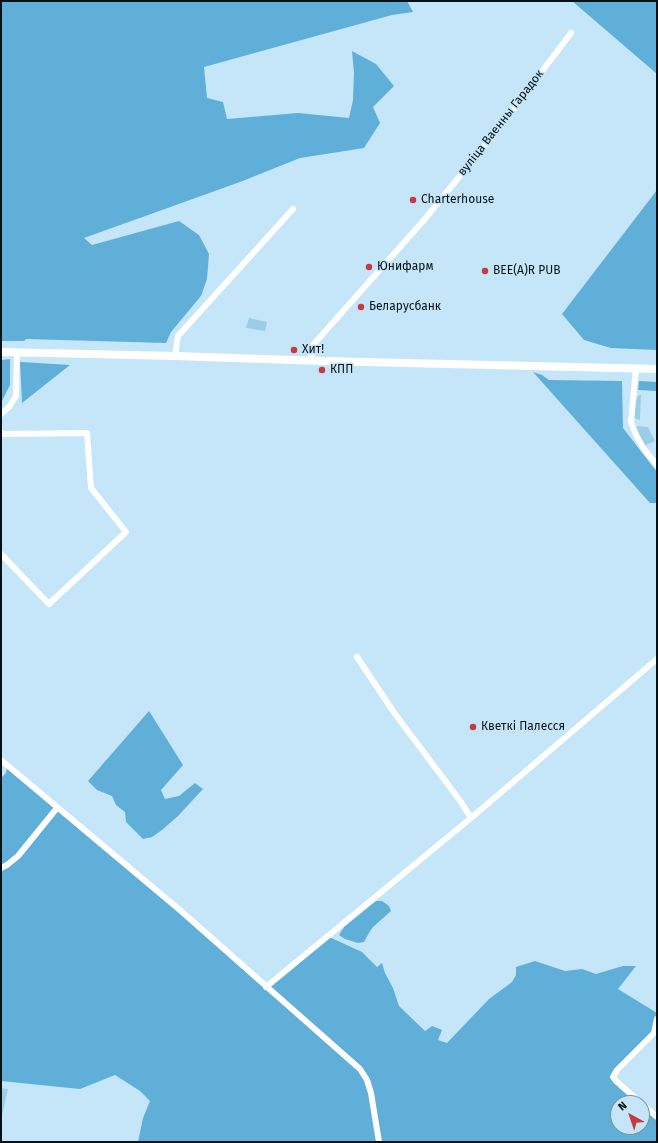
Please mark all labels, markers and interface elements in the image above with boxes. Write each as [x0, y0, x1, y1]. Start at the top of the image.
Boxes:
street label: вуліца Ваенны Гарадок [455, 67, 547, 179]
place label: Charterhouse [421, 193, 494, 207]
marker: Charterhouse [408, 195, 418, 205]
place label: Юнифарм [377, 260, 433, 274]
marker: Юнифарм [364, 262, 374, 272]
place label: BEE(A)R PUB [493, 264, 560, 278]
marker: BEE(A)R PUB [480, 266, 490, 276]
place label: Беларусбанк [369, 300, 441, 314]
marker: Беларусбанк [356, 302, 366, 312]
place label: Хит! [302, 343, 324, 357]
marker: Хит! [289, 345, 299, 355]
place label: КПП [330, 363, 353, 377]
marker: КПП [317, 365, 327, 375]
place label: Кветкі Палесся [481, 720, 565, 734]
marker: Кветкі Палесся [468, 722, 478, 732]
north arrow [610, 1095, 650, 1135]
text: N [616, 1099, 630, 1114]

